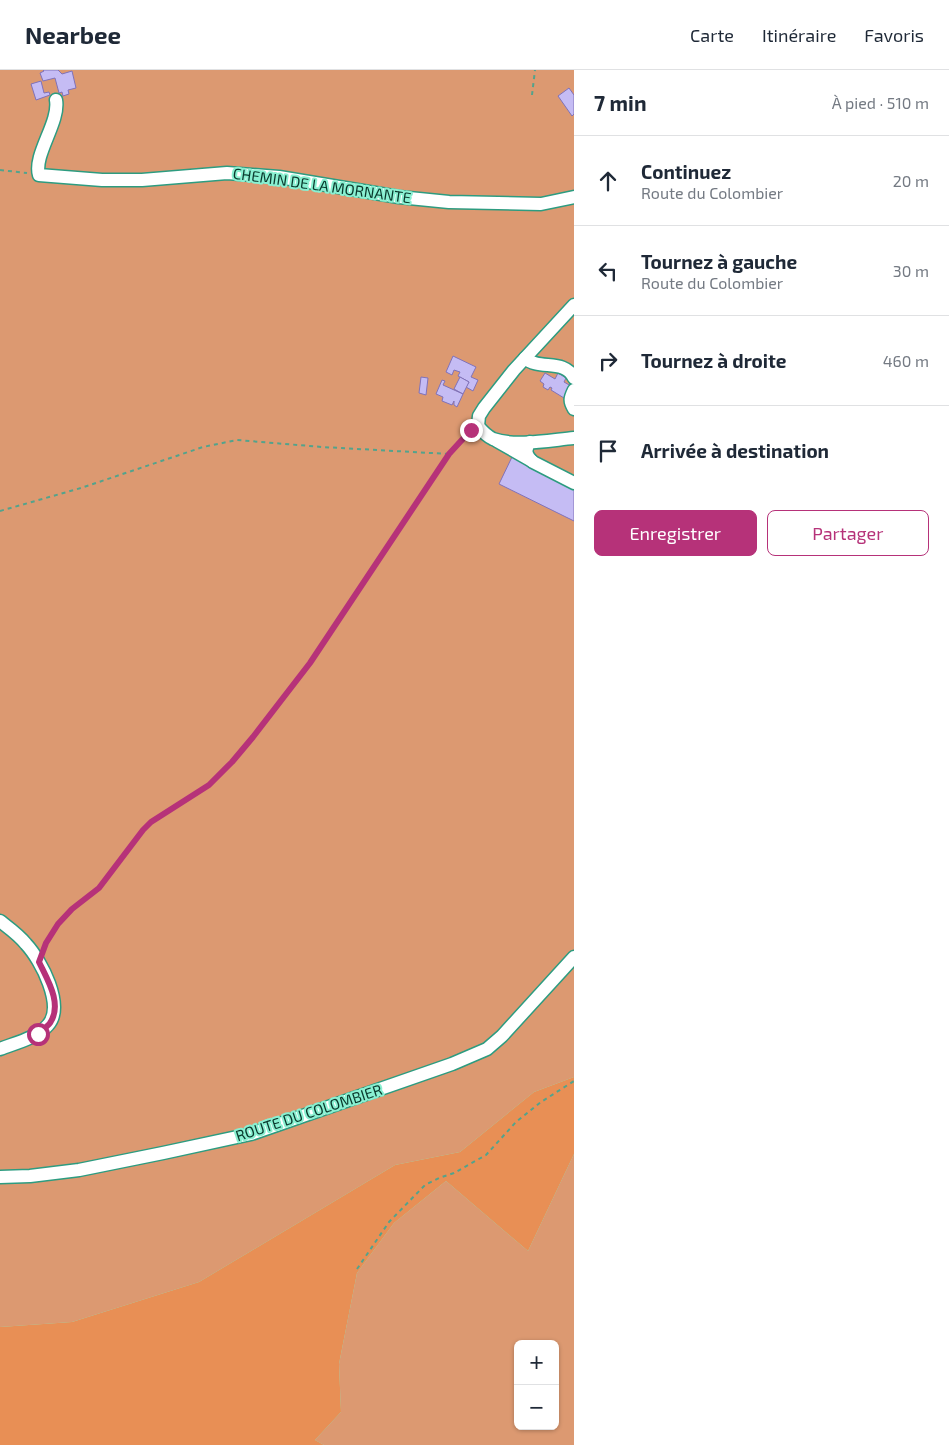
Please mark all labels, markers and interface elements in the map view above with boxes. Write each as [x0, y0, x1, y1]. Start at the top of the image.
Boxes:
text: Nearbee [25, 20, 121, 49]
text: Carte [690, 24, 734, 46]
text: Itinéraire [762, 24, 836, 46]
text: Favoris [864, 24, 924, 46]
text: 7 min [594, 90, 647, 115]
text: À pied · 510 m [832, 93, 929, 112]
text: Continuez [641, 160, 731, 183]
street label: CHEMIN DE LA MORNANTE [232, 164, 412, 206]
icon: ahead [594, 167, 622, 195]
text: 20 m [893, 171, 929, 190]
text: Route du Colombier [641, 183, 783, 202]
text: Tournez à gauche [641, 250, 797, 273]
icon: left [594, 257, 622, 285]
text: 30 m [893, 261, 929, 280]
text: Route du Colombier [641, 273, 783, 292]
icon: right [594, 347, 622, 375]
text: Tournez à droite [641, 349, 787, 372]
text: 460 m [883, 351, 929, 370]
route end [460, 419, 483, 442]
icon: arrive [594, 437, 622, 465]
text: Arrivée à destination [641, 439, 829, 462]
button: Enregistrer [594, 510, 757, 556]
button: Partager [767, 510, 929, 556]
route start [27, 1023, 50, 1046]
street label: ROUTE DU COLOMBIER [233, 1080, 384, 1144]
map controls [514, 1340, 559, 1430]
button: + [514, 1340, 559, 1385]
button: − [514, 1385, 559, 1430]

